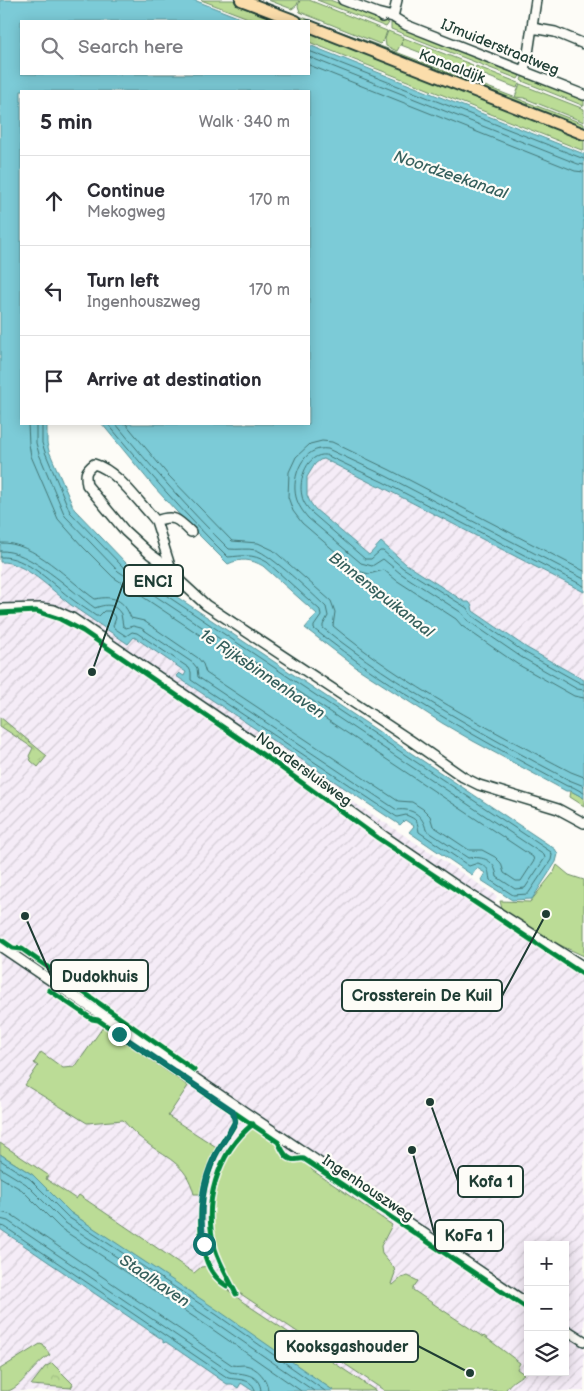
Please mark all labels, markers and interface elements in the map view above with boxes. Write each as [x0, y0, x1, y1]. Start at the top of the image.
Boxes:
street label: IJmuiderstraatweg [438, 15, 562, 80]
search box [20, 20, 310, 75]
icon: search [38, 34, 66, 62]
text: Search here [78, 36, 183, 59]
street label: Kanaaldijk [416, 45, 488, 88]
text: 5 min [40, 110, 93, 135]
text: Walk · 340 m [199, 113, 290, 132]
water label: Noordzeekanaal [391, 147, 511, 204]
text: Continue [87, 180, 165, 203]
icon: ahead [40, 187, 68, 215]
text: 170 m [249, 191, 290, 210]
text: Mekogweg [87, 203, 166, 222]
text: Turn left [87, 270, 159, 293]
icon: left [40, 277, 68, 305]
text: 170 m [249, 281, 290, 300]
text: Ingenhouszweg [87, 293, 200, 312]
icon: arrive [40, 367, 68, 395]
text: Arrive at destination [87, 369, 262, 392]
water label: Binnenspuikanaal [325, 548, 438, 643]
callout: ENCI [124, 565, 183, 596]
text: ENCI [133, 573, 173, 592]
water label: 1e Rijksbinnenhaven [196, 625, 328, 723]
street label: Noordersluisweg [252, 728, 355, 811]
callout: Dudokhuis [51, 960, 148, 991]
text: Dudokhuis [62, 968, 138, 987]
callout: Crossterein De Kuil [342, 980, 502, 1011]
text: Crossterein De Kuil [352, 987, 492, 1006]
route end [108, 1023, 131, 1046]
street label: Ingenhouszweg [318, 1151, 417, 1226]
callout: Kofa 1 [458, 1166, 523, 1197]
text: Kofa 1 [469, 1173, 513, 1192]
callout: KoFa 1 [435, 1220, 503, 1251]
text: KoFa 1 [445, 1227, 493, 1246]
route start [193, 1233, 216, 1256]
map controls [524, 1241, 569, 1376]
button: + [524, 1241, 569, 1286]
water label: Staalhaven [116, 1251, 193, 1312]
button: − [524, 1286, 569, 1331]
callout: Kooksgashouder [275, 1331, 418, 1362]
button: layers [524, 1331, 569, 1376]
text: Kooksgashouder [286, 1338, 409, 1357]

